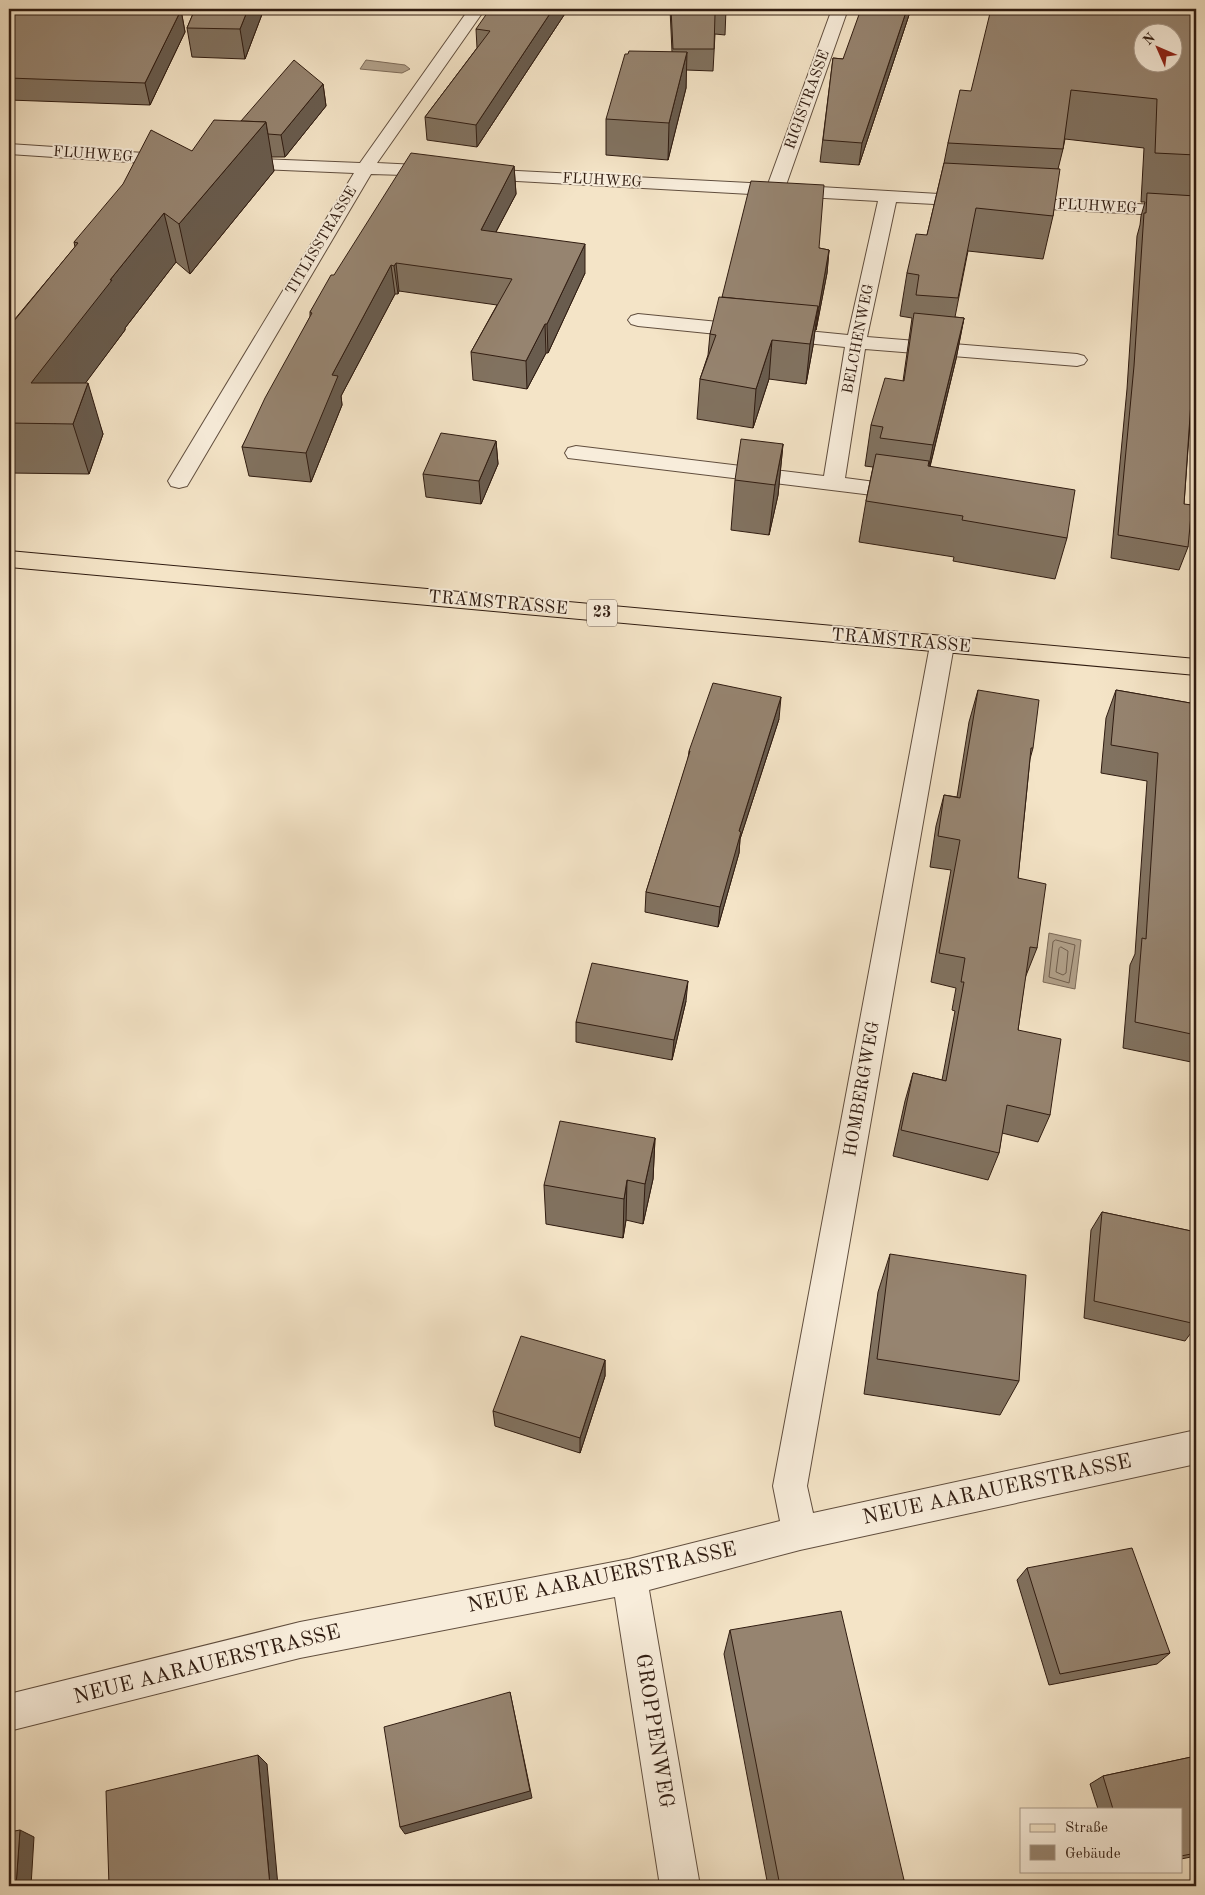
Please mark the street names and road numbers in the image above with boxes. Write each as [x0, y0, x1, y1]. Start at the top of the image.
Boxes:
street label: RIGISTRASSE [783, 48, 833, 152]
street label: FLUHWEG [53, 145, 134, 165]
street label: FLUHWEG [562, 171, 643, 191]
street label: TITLISSTRASSE [284, 184, 360, 298]
street label: FLUHWEG [1057, 197, 1138, 217]
street label: BELCHENWEG [841, 283, 877, 395]
street label: TRAMSTRASSE [427, 588, 569, 618]
road number: 23 [587, 600, 617, 626]
street label: TRAMSTRASSE [830, 626, 972, 656]
street label: HOMBERGWEG [841, 1020, 883, 1158]
street label: NEUE AARAUERSTRASSE [861, 1451, 1133, 1529]
street label: NEUE AARAUERSTRASSE [466, 1539, 738, 1617]
street label: NEUE AARAUERSTRASSE [71, 1622, 343, 1708]
street label: GROPPENWEG [631, 1652, 677, 1810]

